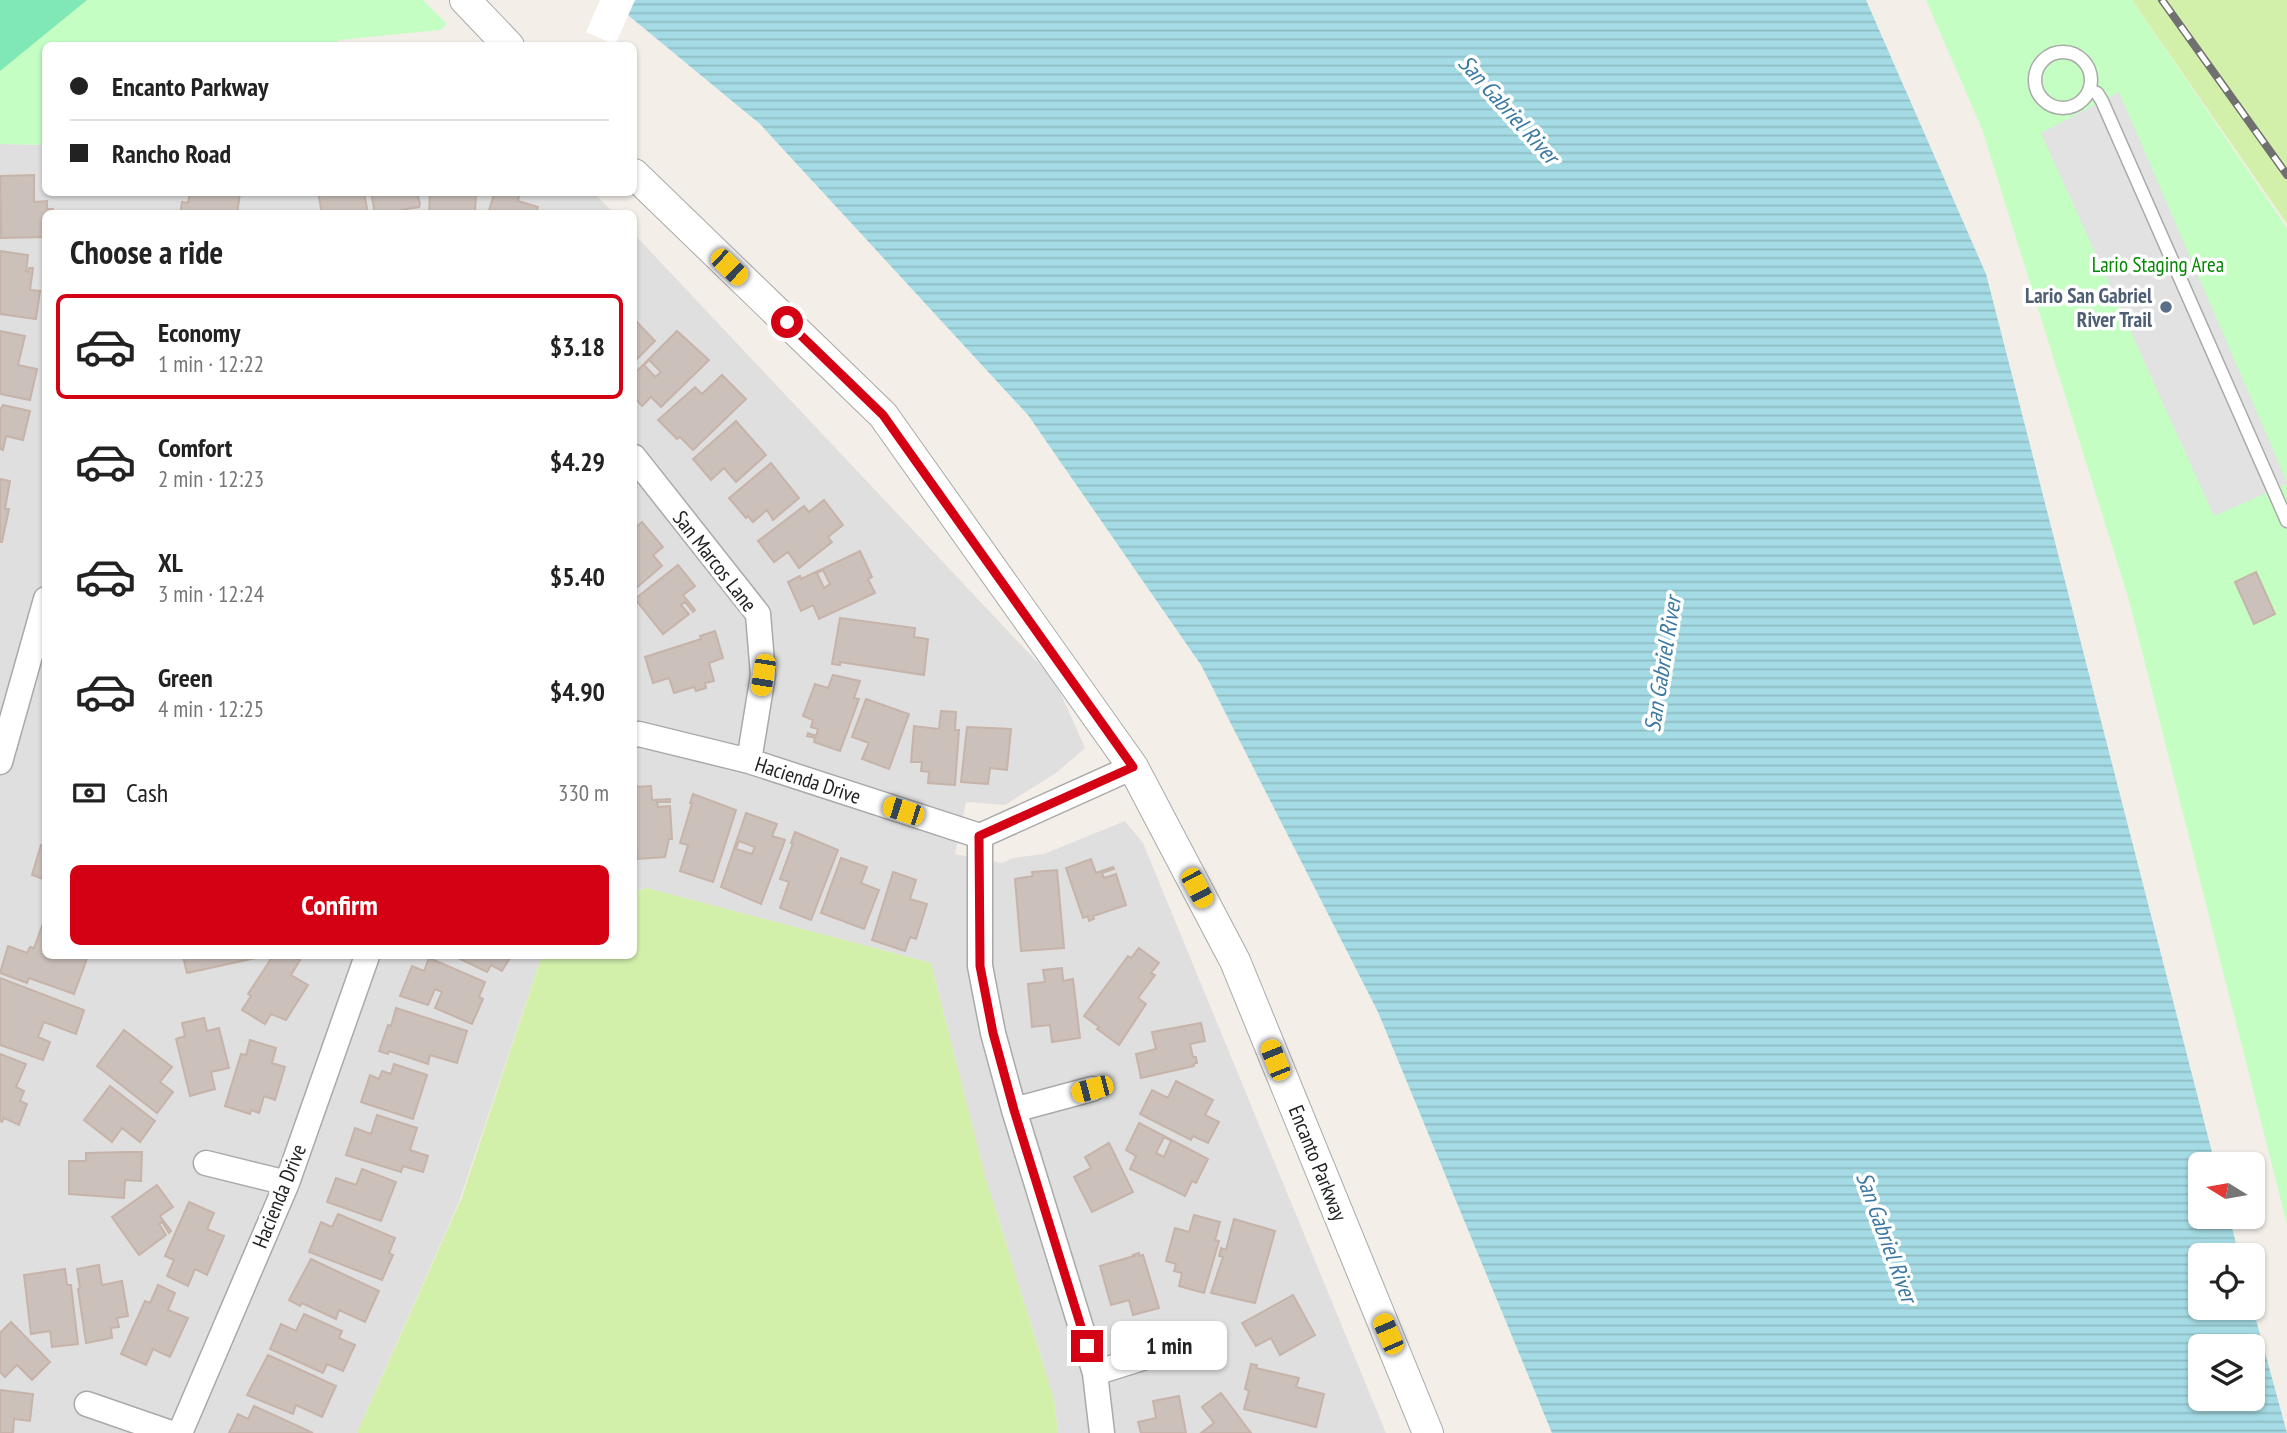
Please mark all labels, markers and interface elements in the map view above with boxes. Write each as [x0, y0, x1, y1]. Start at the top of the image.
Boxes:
water label: San Gabriel River [1453, 49, 1568, 172]
text: Encanto Parkway [112, 70, 268, 103]
text: Rancho Road [112, 137, 231, 170]
text: Choose a ride [70, 231, 223, 273]
car [707, 245, 752, 289]
park label: Lario Staging Area [2092, 251, 2224, 278]
place label: Lario San Gabriel River Trail [2025, 282, 2153, 333]
marker: Lario San Gabriel River Trail [2158, 299, 2174, 315]
route start [771, 306, 803, 338]
icon: car [74, 315, 137, 378]
text: Economy [158, 316, 240, 349]
text: $3.18 [550, 330, 605, 363]
text: 1 min · 12:22 [158, 349, 264, 378]
icon: car [74, 430, 137, 493]
text: Comfort [158, 431, 232, 464]
text: $4.29 [550, 445, 605, 478]
text: 2 min · 12:23 [158, 464, 264, 493]
street label: San Marcos Lane [667, 505, 763, 617]
icon: car [74, 545, 137, 608]
text: XL [158, 546, 183, 579]
text: $5.40 [550, 560, 605, 593]
text: 3 min · 12:24 [158, 579, 264, 608]
water label: San Gabriel River [1637, 591, 1688, 734]
car [750, 653, 777, 697]
icon: car [74, 660, 137, 723]
text: Green [158, 661, 213, 694]
text: $4.90 [550, 675, 605, 708]
text: 4 min · 12:25 [158, 694, 264, 723]
street label: Hacienda Drive [752, 750, 864, 810]
icon: cash [70, 774, 108, 812]
text: Cash [126, 776, 168, 809]
text: 330 m [558, 778, 609, 807]
car [880, 795, 927, 827]
button: Confirm [70, 865, 609, 945]
car [1178, 865, 1217, 911]
car [1258, 1037, 1293, 1083]
car [1069, 1073, 1116, 1105]
street label: Encanto Parkway [1283, 1101, 1353, 1225]
street label: Hacienda Drive [246, 1140, 312, 1252]
north arrow [2188, 1152, 2264, 1228]
map controls [2188, 1152, 2265, 1411]
water label: San Gabriel River [1850, 1168, 1925, 1309]
button: locate [2188, 1243, 2265, 1320]
car [1371, 1311, 1406, 1357]
callout: 1 min [1112, 1322, 1227, 1370]
route end [1071, 1330, 1103, 1362]
text: 1 min [1146, 1331, 1192, 1360]
button: layers [2188, 1334, 2265, 1411]

